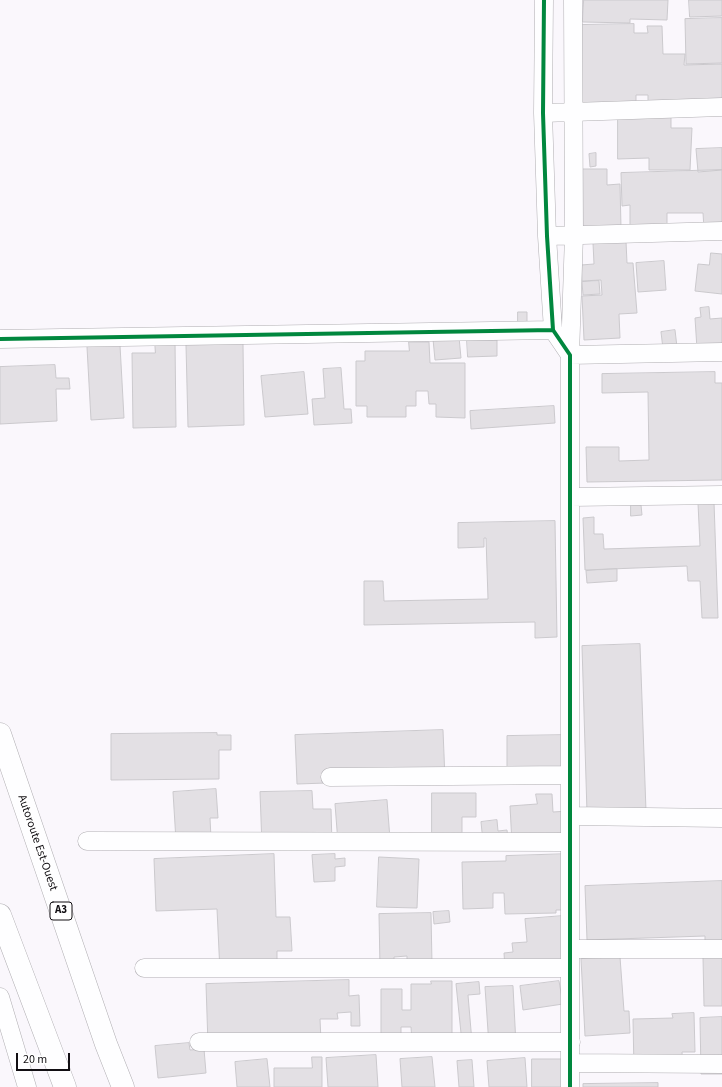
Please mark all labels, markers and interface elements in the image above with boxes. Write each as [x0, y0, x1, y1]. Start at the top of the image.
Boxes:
street label: Autoroute Est-Ouest [14, 793, 60, 893]
road number: A3 [50, 902, 72, 920]
scale bar [18, 1045, 72, 1071]
text: 20 m [23, 1051, 47, 1068]

